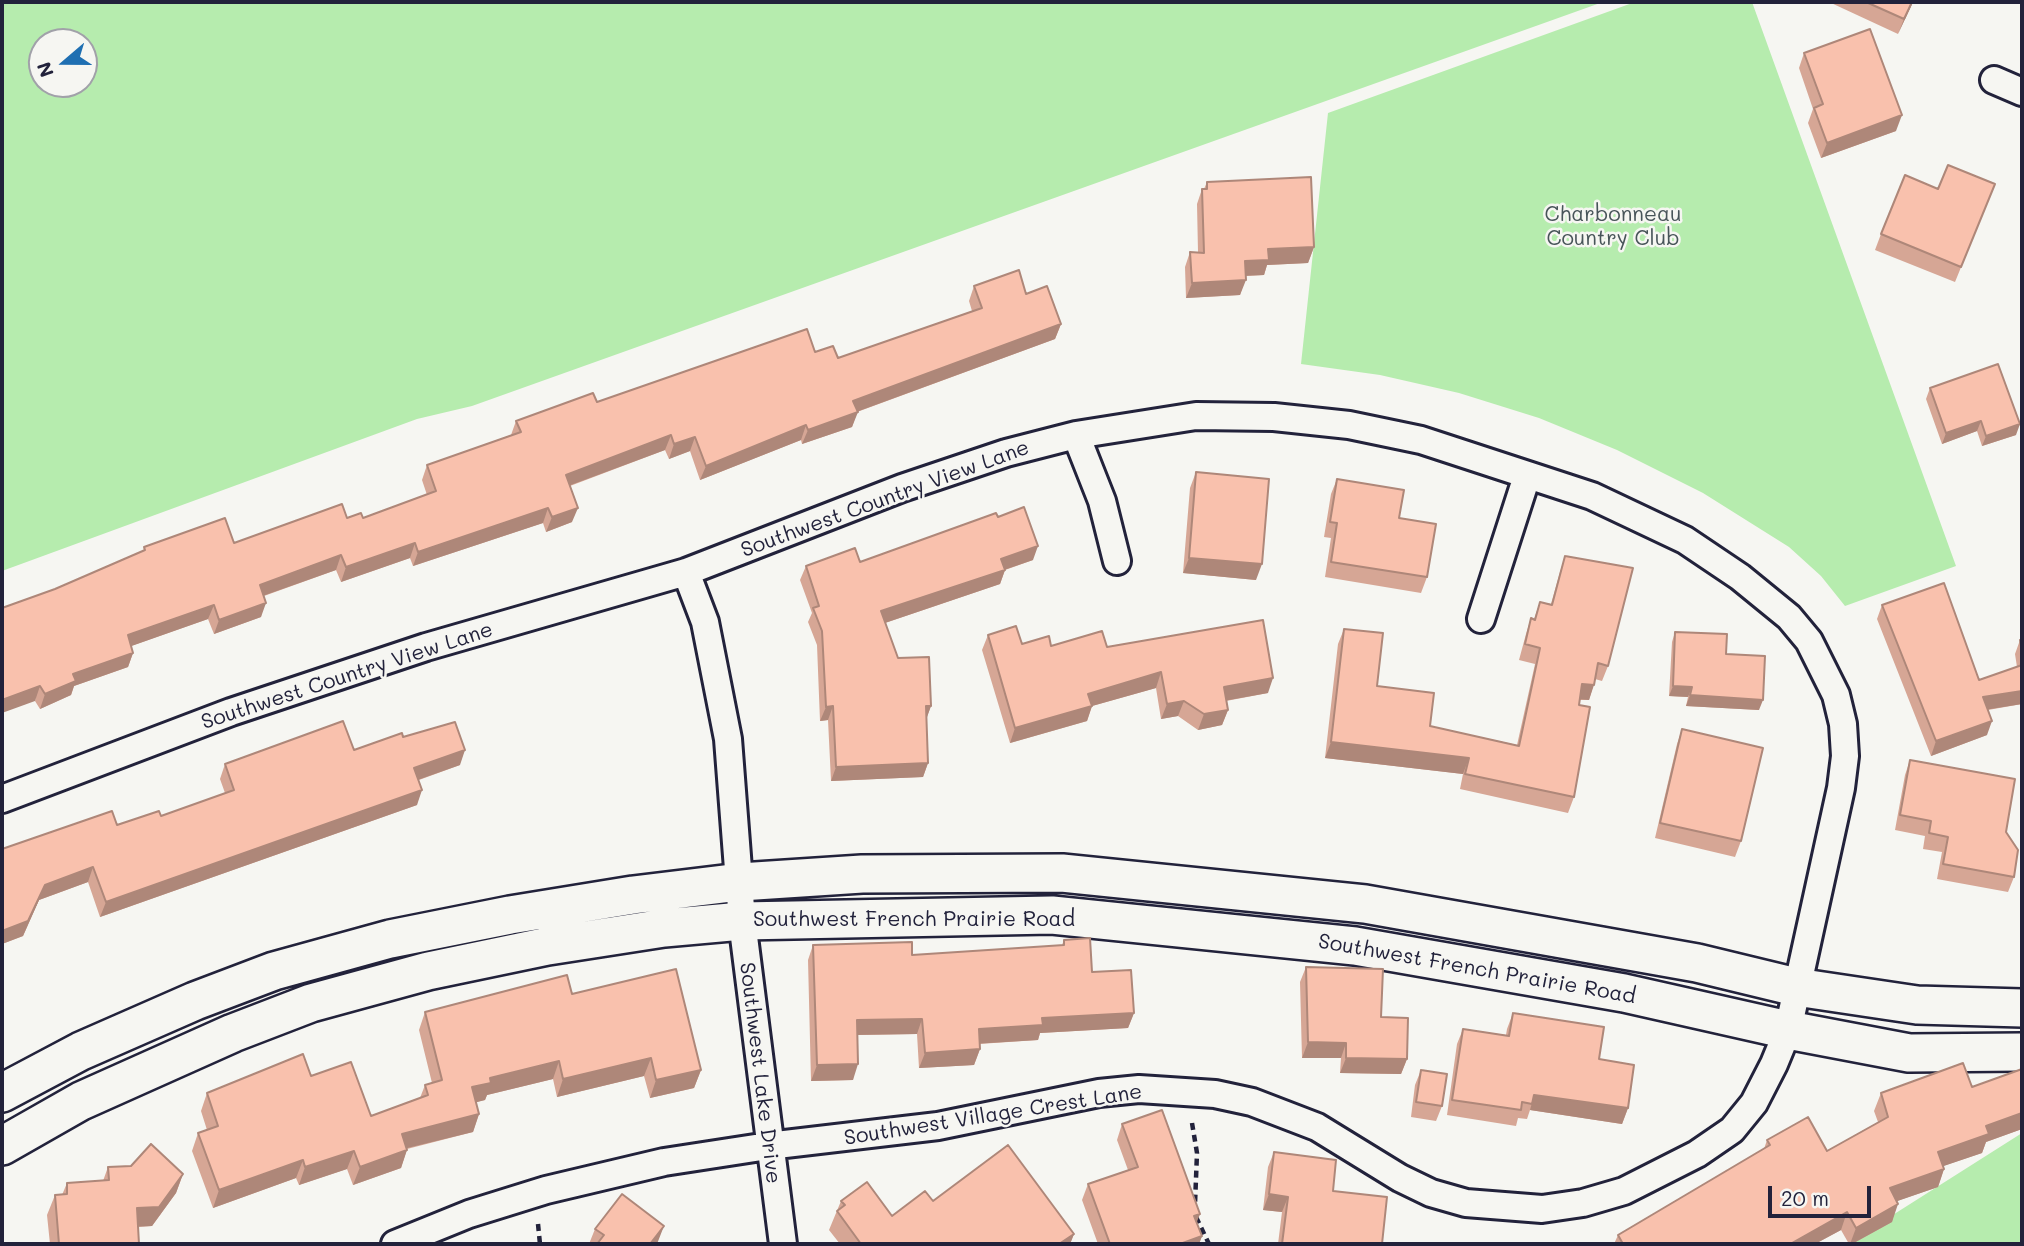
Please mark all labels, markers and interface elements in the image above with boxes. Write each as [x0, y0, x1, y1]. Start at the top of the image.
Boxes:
north arrow [28, 28, 98, 98]
text: N [30, 59, 59, 81]
park label: Charbonneau Country Club [1544, 202, 1682, 252]
street label: Southwest Country View Lane [737, 435, 1033, 563]
street label: Southwest Country View Lane [198, 617, 496, 735]
street label: Southwest French Prairie Road [753, 907, 1075, 933]
street label: Southwest French Prairie Road [1316, 929, 1638, 1009]
street label: Southwest Lake Drive [734, 961, 786, 1185]
street label: Southwest Village Crest Lane [842, 1079, 1144, 1151]
scale bar [1772, 1172, 1875, 1216]
text: 20 m [1781, 1184, 1829, 1211]

